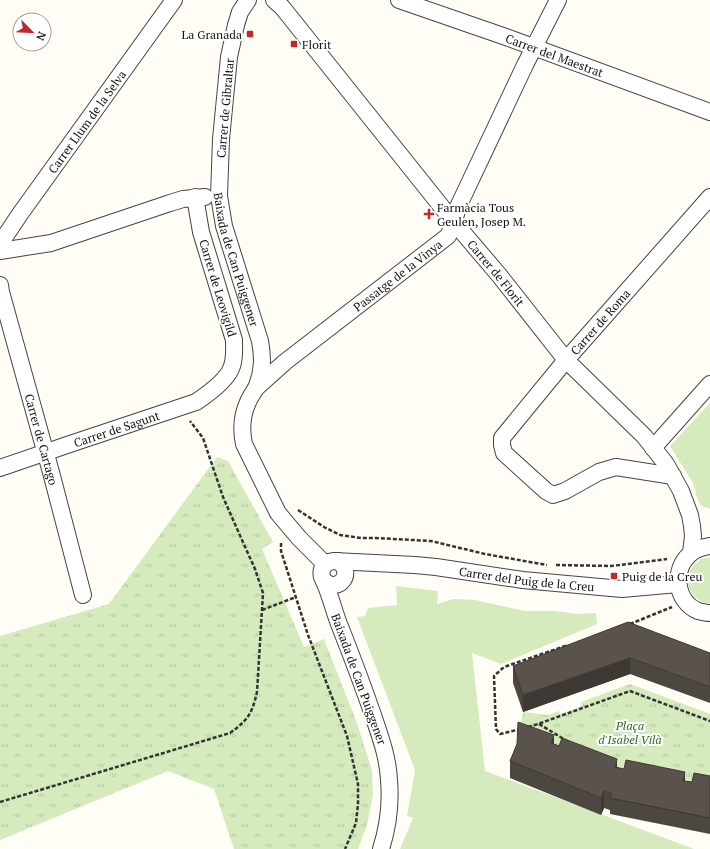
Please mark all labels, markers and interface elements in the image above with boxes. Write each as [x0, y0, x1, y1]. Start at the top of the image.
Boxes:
north arrow [12, 12, 52, 52]
place label: La Granada [182, 27, 242, 42]
text: N [33, 29, 49, 43]
marker: La Granada [245, 29, 255, 39]
street label: Carrer del Maestrat [504, 30, 606, 80]
place label: Florit [302, 37, 332, 52]
marker: Florit [289, 39, 299, 49]
street label: Carrer de Gibraltar [213, 57, 237, 158]
street label: Carrer Llum de la Selva [44, 67, 129, 176]
street label: Baixada de Can Puiggener [211, 191, 263, 329]
place label: Farmàcia Tous Geulen, Josep M. [437, 200, 526, 229]
marker: Farmàcia Tous Geulen, Josep M. [424, 209, 434, 219]
street label: Passatge de la Vinya [350, 236, 445, 314]
street label: Carrer de Florit [465, 236, 528, 309]
street label: Carrer de Leovigild [196, 237, 240, 339]
street label: Carrer de Roma [567, 286, 633, 358]
street label: Carrer de Cartago [22, 392, 62, 487]
street label: Carrer de Sagunt [72, 407, 162, 450]
street label: Carrer del Puig de la Creu [458, 563, 595, 594]
place label: Puig de la Creu [622, 569, 702, 584]
marker: Puig de la Creu [609, 571, 619, 581]
street label: Baixada de Can Puiggener [328, 611, 390, 747]
park label: Plaça d'Isabel Vilà [598, 718, 662, 747]

